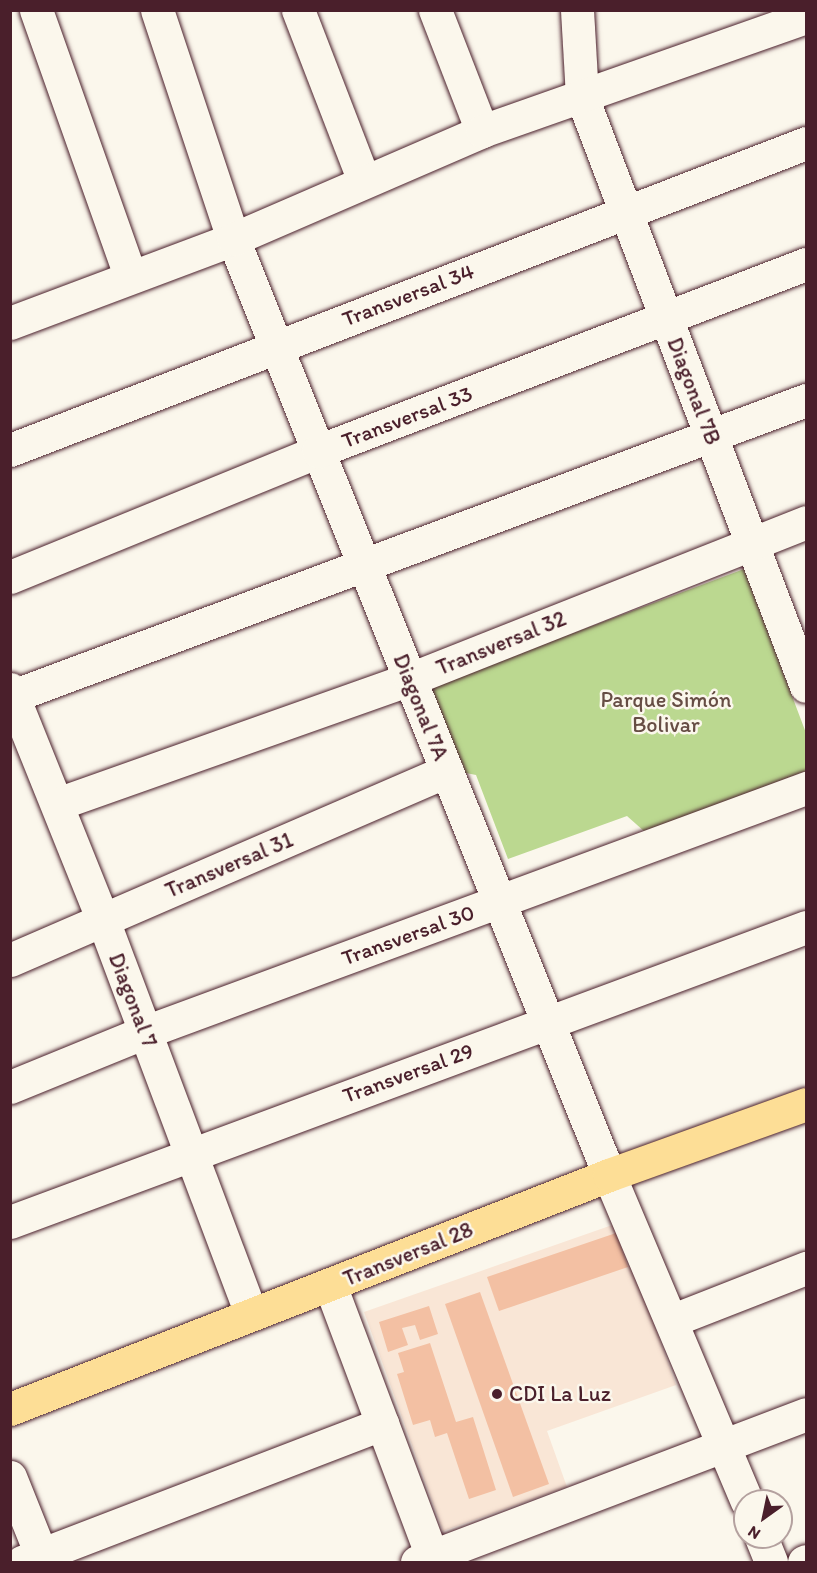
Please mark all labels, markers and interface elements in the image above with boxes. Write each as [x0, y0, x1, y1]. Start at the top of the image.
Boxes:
street label: Transversal 34 [338, 258, 478, 332]
street label: Diagonal 7B [661, 334, 727, 448]
street label: Transversal 33 [338, 380, 476, 454]
street label: Transversal 32 [432, 605, 570, 681]
street label: Diagonal 7A [388, 650, 454, 764]
park label: Parque Simón Bolivar [601, 686, 731, 738]
street label: Transversal 31 [161, 826, 297, 904]
street label: Transversal 30 [338, 899, 478, 971]
street label: Diagonal 7 [103, 949, 163, 1051]
street label: Transversal 29 [339, 1037, 477, 1109]
street label: Transversal 28 [339, 1216, 477, 1292]
place label: CDI La Luz [509, 1381, 611, 1407]
marker: CDI La Luz [490, 1387, 504, 1401]
north arrow [733, 1489, 793, 1549]
text: N [744, 1522, 764, 1544]

